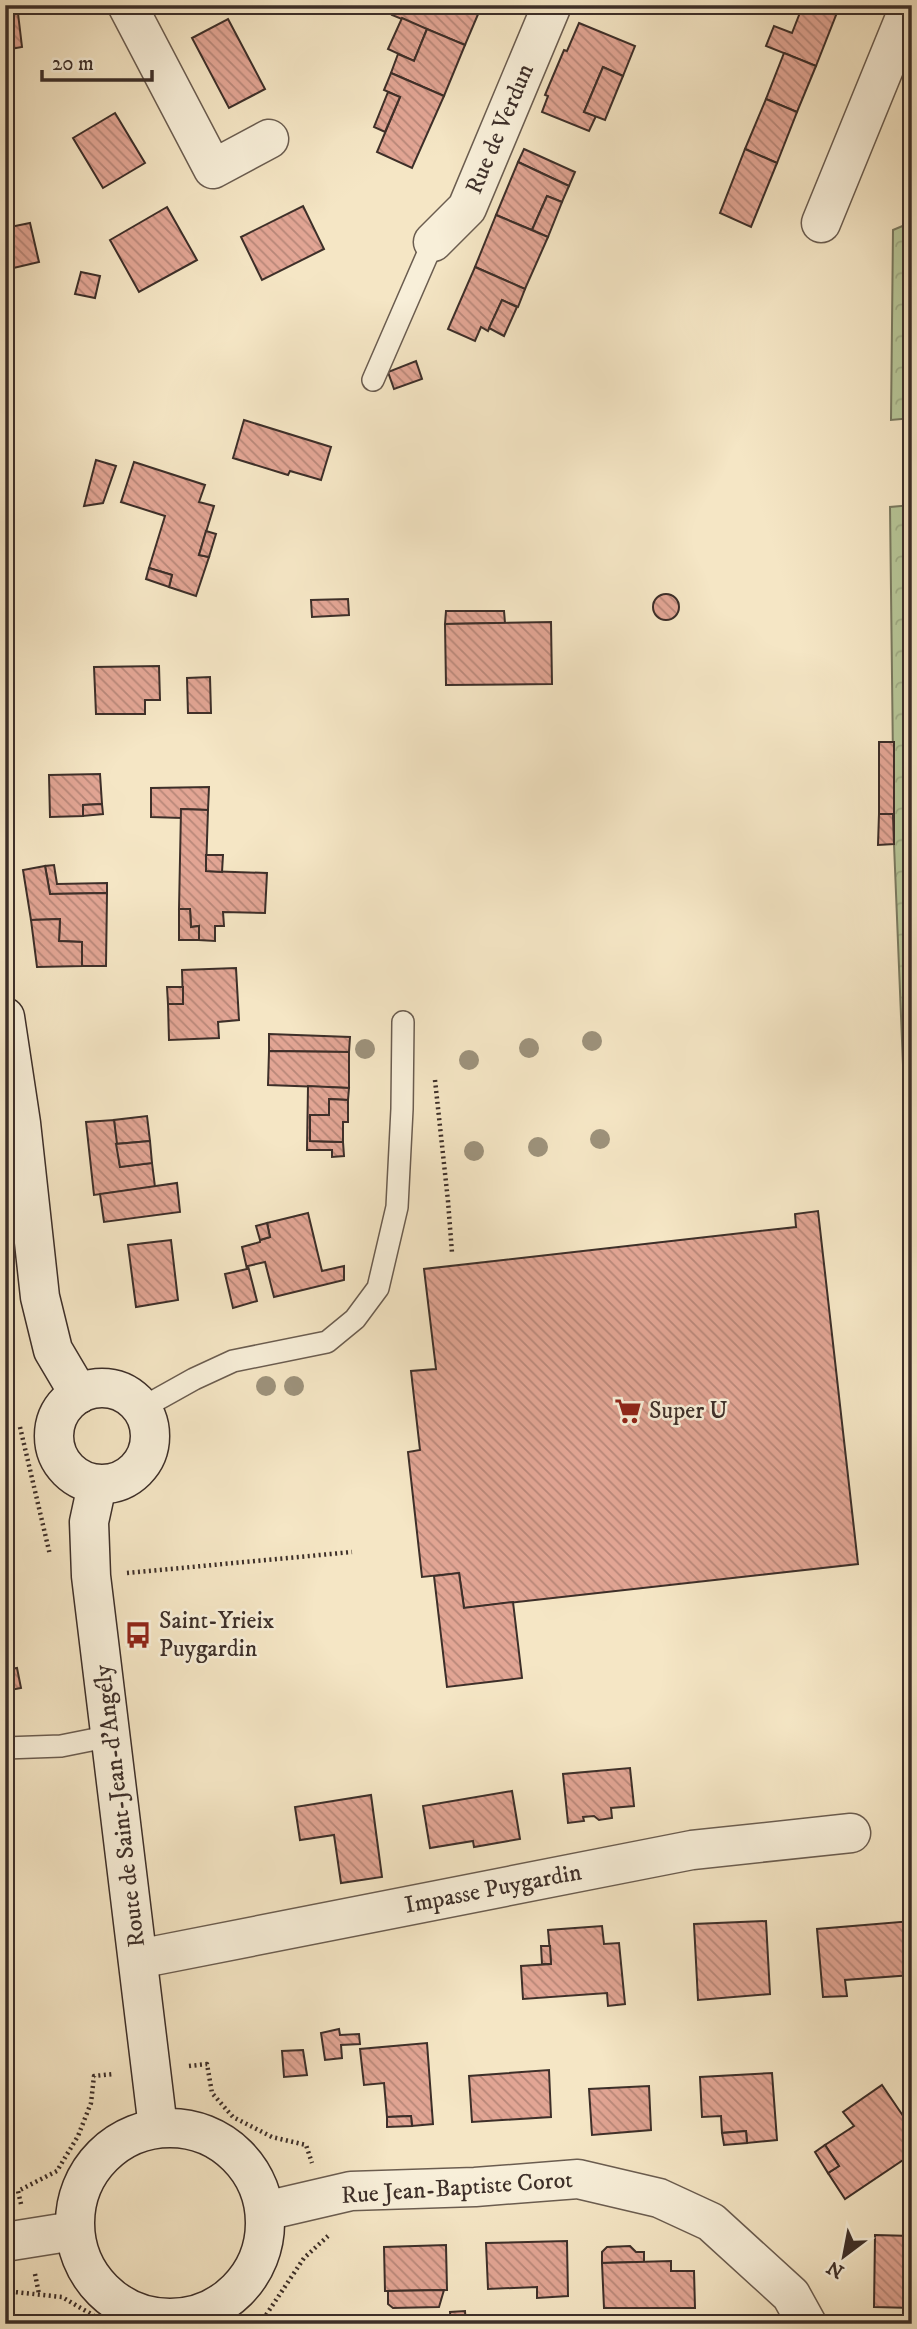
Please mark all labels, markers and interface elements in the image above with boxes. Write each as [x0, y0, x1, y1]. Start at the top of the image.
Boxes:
scale bar [42, 38, 152, 82]
text: 20 m [52, 51, 94, 77]
street label: Rue de Verdun [459, 59, 541, 199]
supermarket icon: Super U [613, 1396, 643, 1426]
place label: Super U [649, 1396, 728, 1426]
place label: Saint-Yrieix Puygardin [159, 1606, 275, 1664]
bus stop icon: Saint-Yrieix Puygardin [123, 1620, 153, 1650]
street label: Route de Saint-Jean-d'Angély [88, 1662, 152, 1949]
street label: Impasse Puygardin [402, 1857, 584, 1921]
street label: Rue Jean-Baptiste Corot [340, 2165, 574, 2211]
north arrow [808, 2220, 878, 2290]
text: N [823, 2255, 848, 2283]

